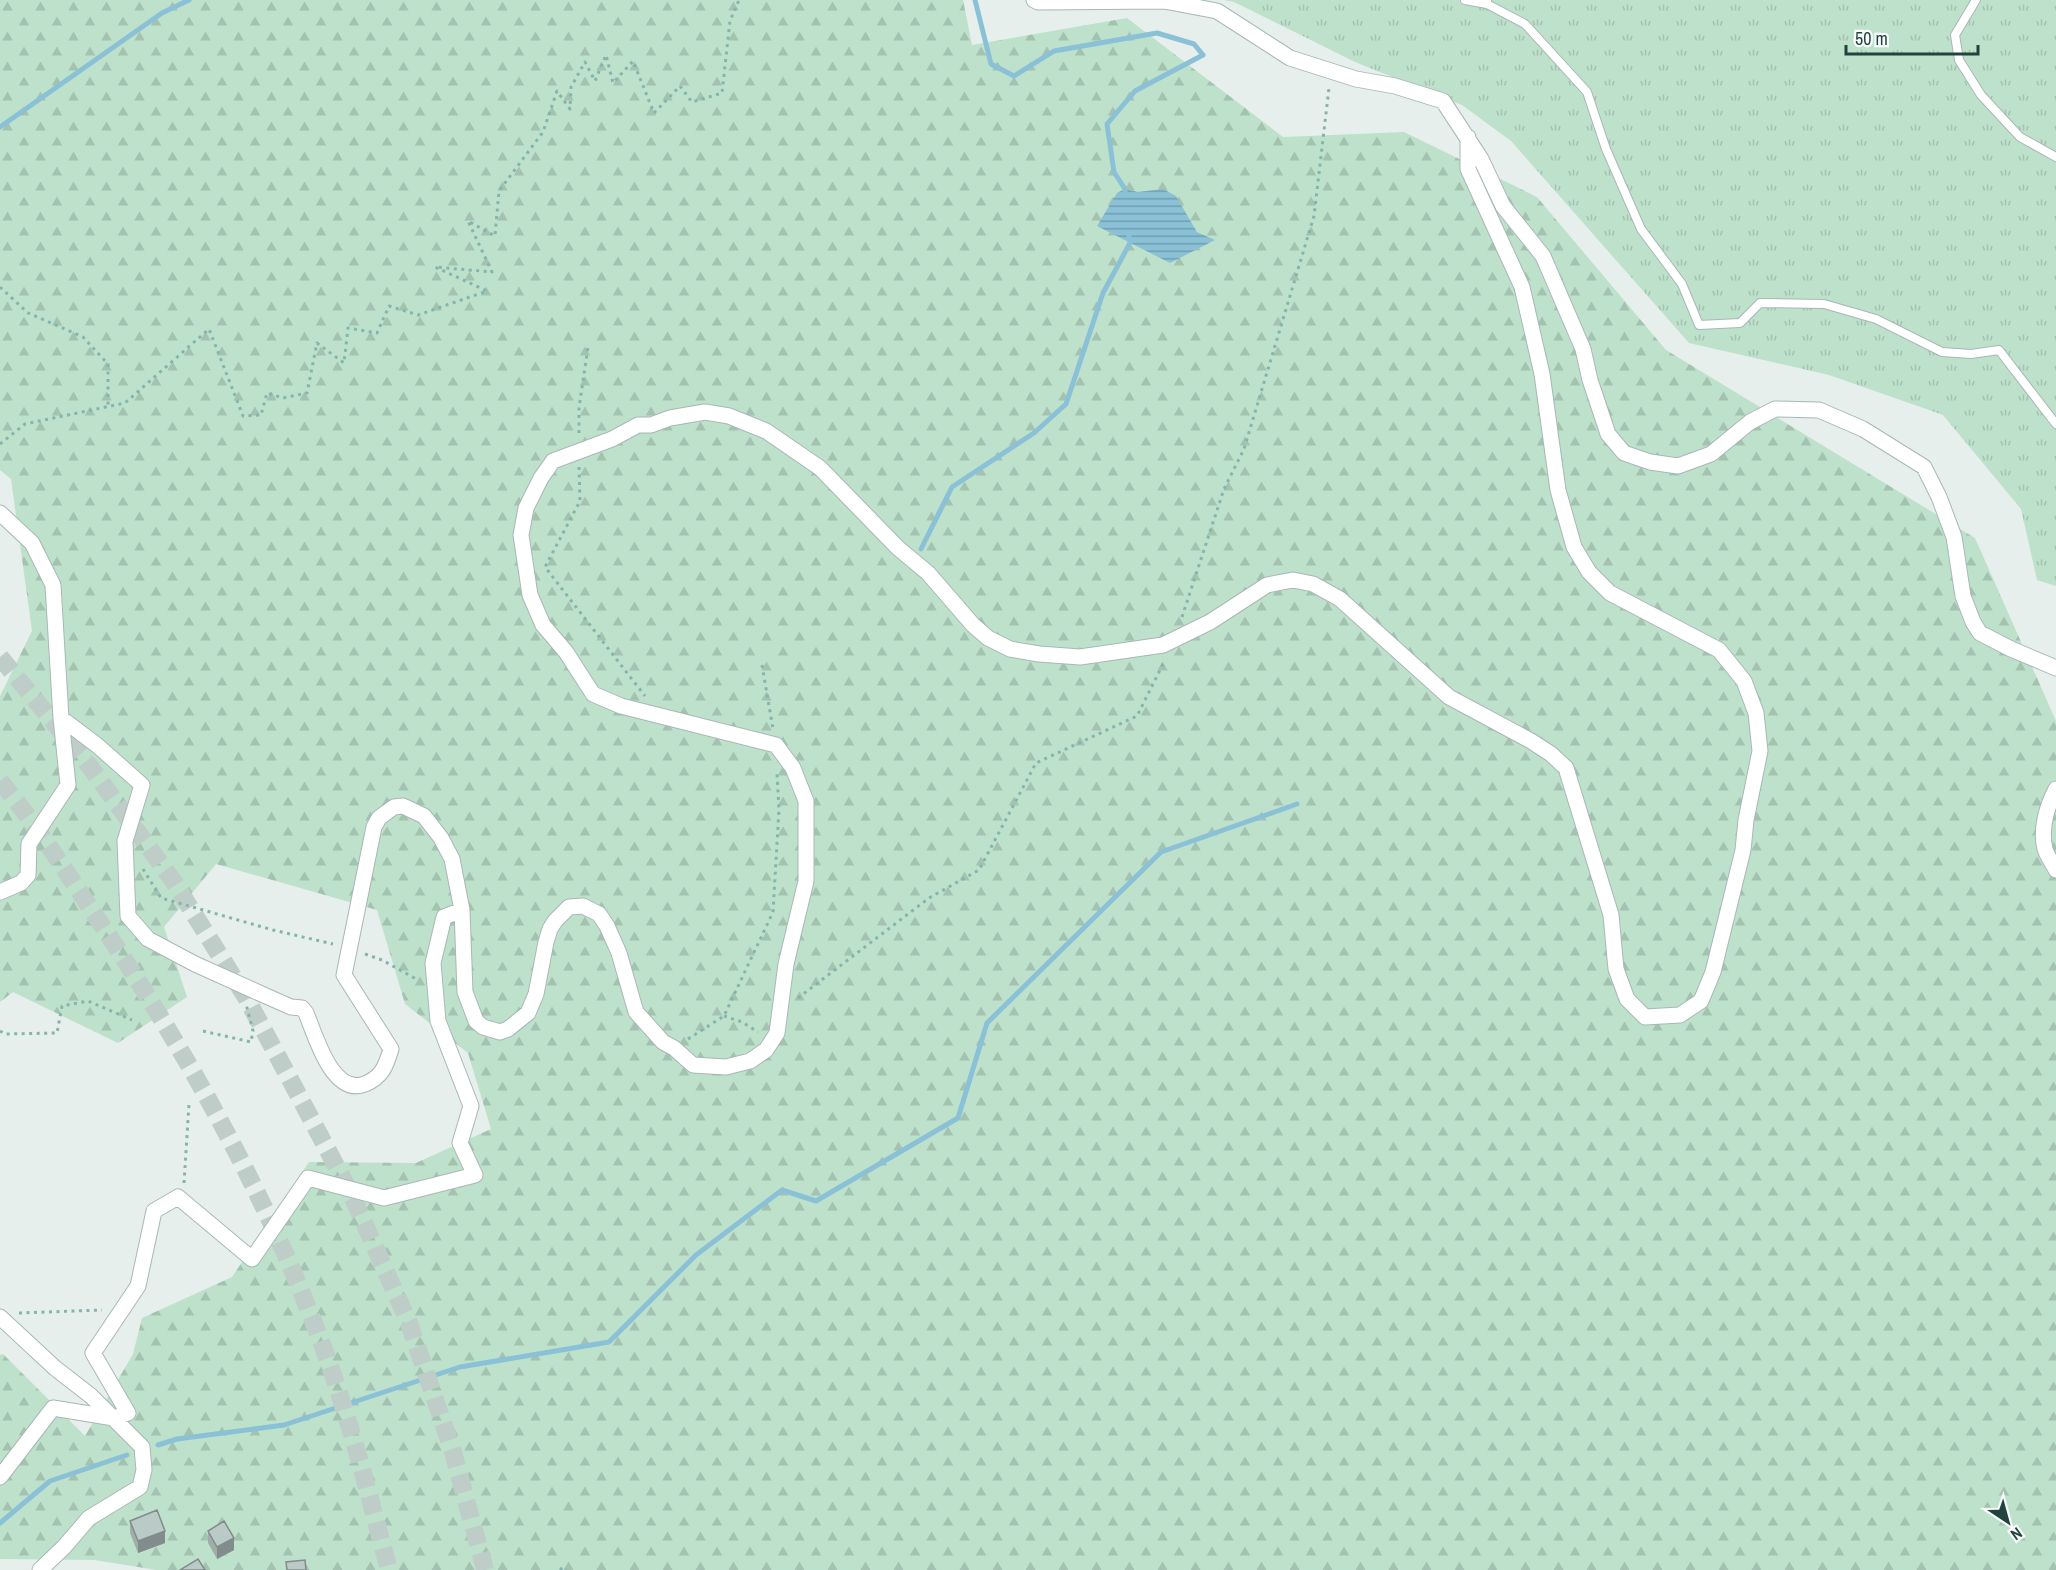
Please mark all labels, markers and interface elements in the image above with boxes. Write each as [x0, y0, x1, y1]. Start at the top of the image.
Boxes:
scale bar [1846, 18, 1978, 56]
text: 50 m [1855, 26, 1888, 51]
north arrow [1978, 1492, 2038, 1552]
text: N [2007, 1522, 2027, 1546]

